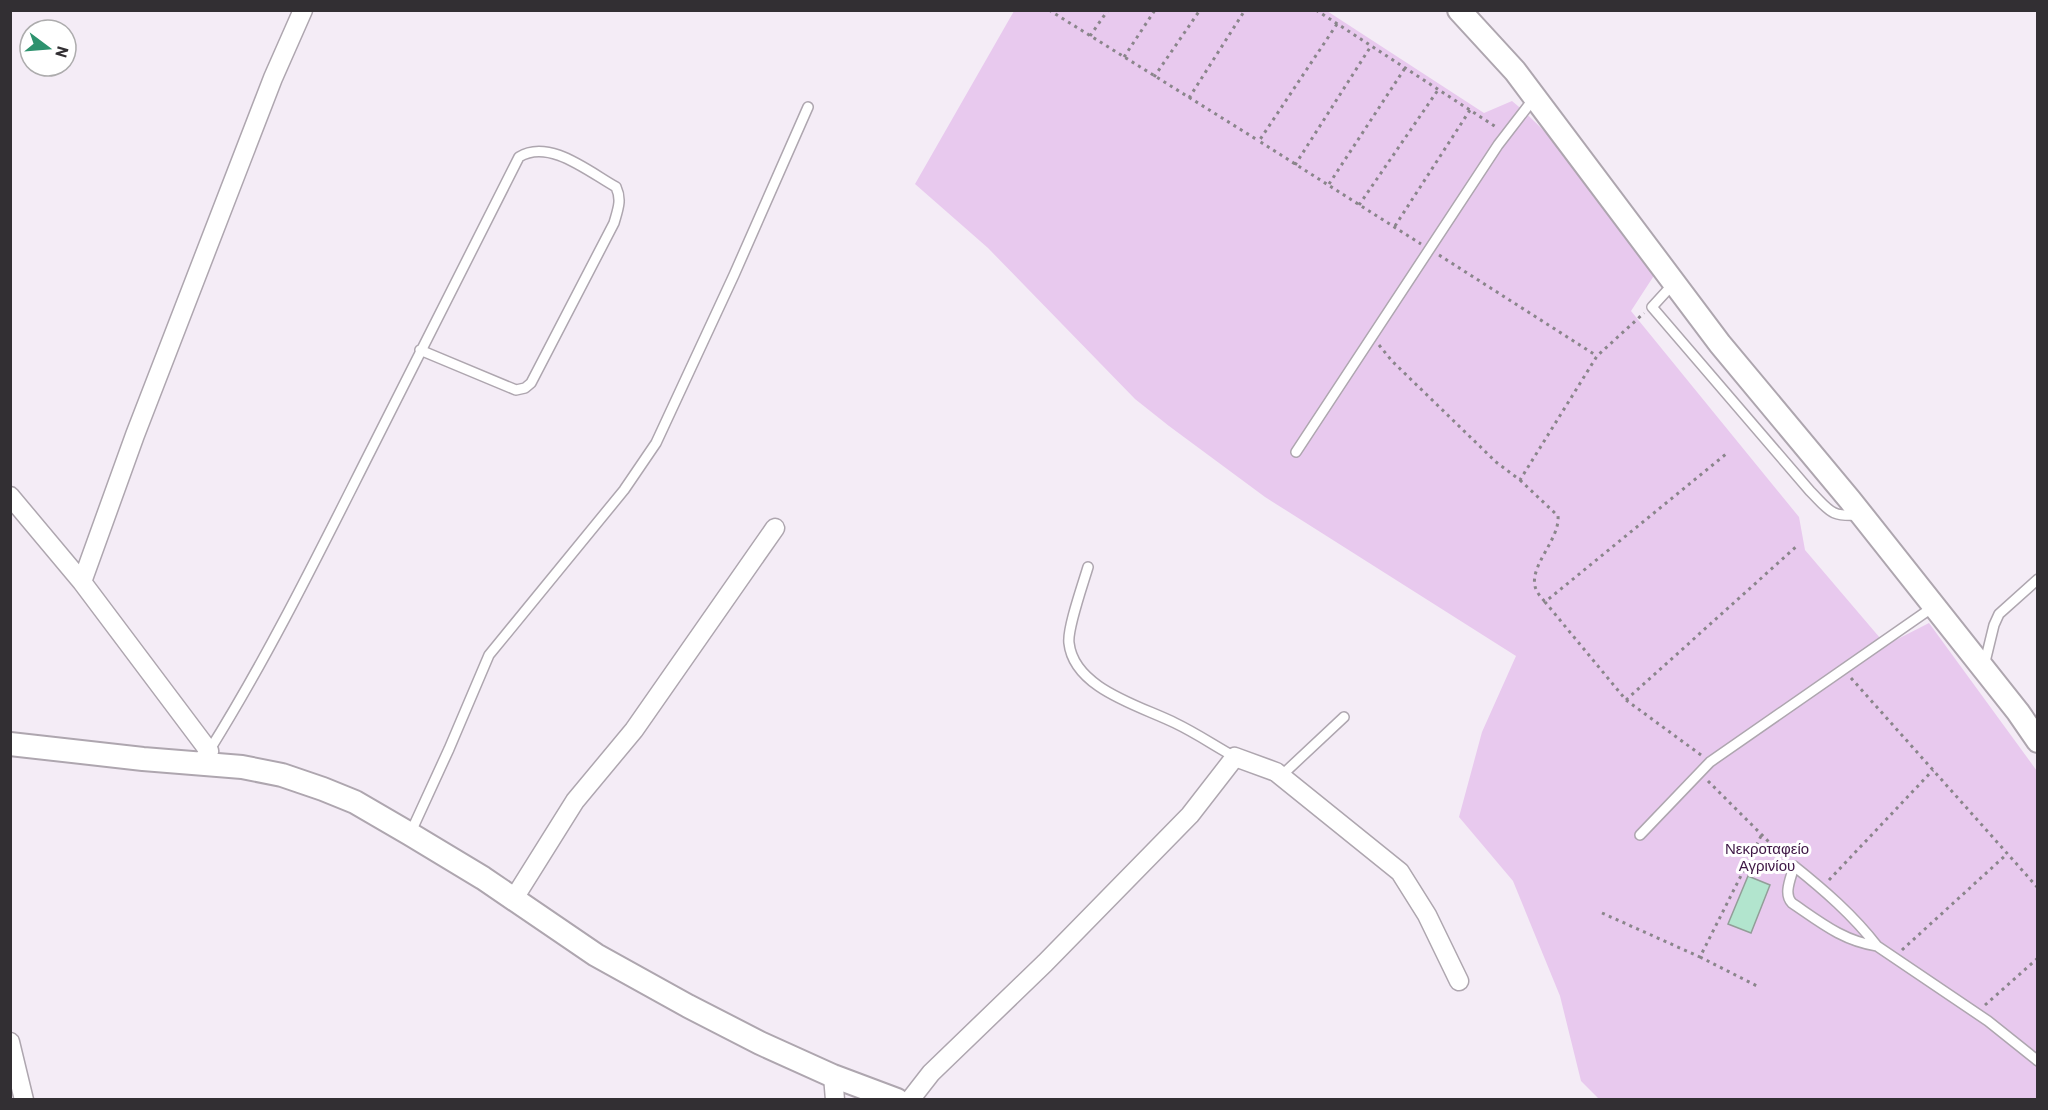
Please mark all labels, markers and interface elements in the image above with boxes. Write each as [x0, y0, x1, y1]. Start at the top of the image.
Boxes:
north arrow [18, 18, 78, 78]
text: N [52, 45, 73, 60]
park label: Νεκροταφείο Αγρινίου [1725, 839, 1809, 874]

